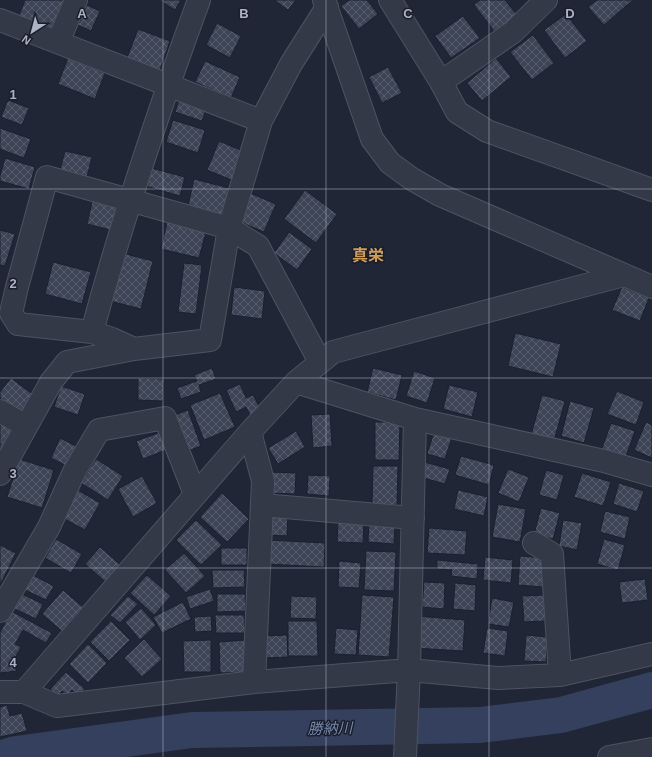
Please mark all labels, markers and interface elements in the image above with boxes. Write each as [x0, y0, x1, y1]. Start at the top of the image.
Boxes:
text: A [77, 6, 87, 21]
text: B [239, 6, 249, 21]
text: C [403, 6, 413, 21]
text: D [565, 6, 575, 21]
north arrow [12, 12, 52, 52]
text: N [19, 33, 33, 47]
text: 1 [9, 87, 17, 102]
district label: 真栄 [352, 247, 384, 264]
text: 2 [9, 276, 17, 291]
text: 3 [9, 466, 17, 481]
text: 4 [9, 655, 17, 670]
water label: 勝納川 [307, 719, 355, 737]

